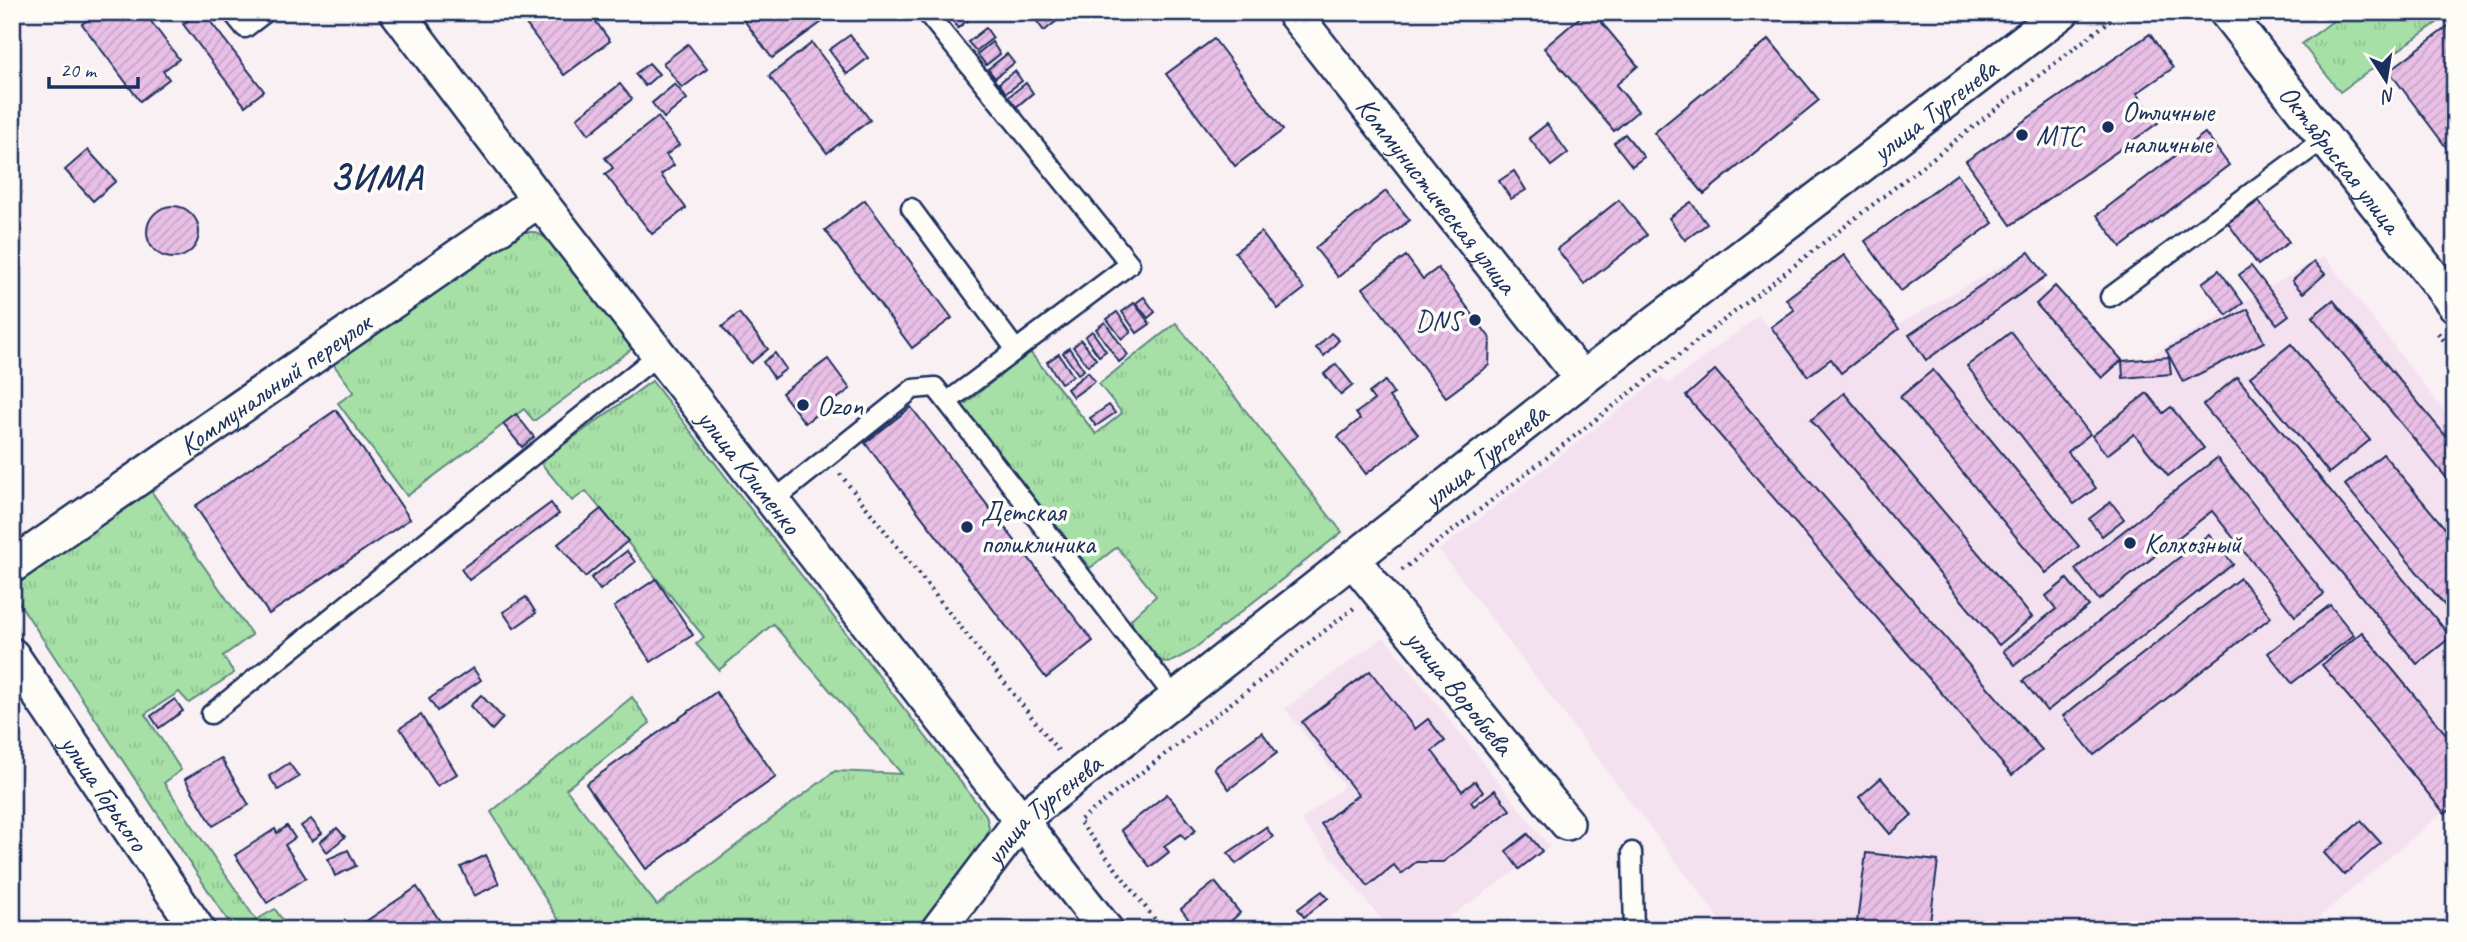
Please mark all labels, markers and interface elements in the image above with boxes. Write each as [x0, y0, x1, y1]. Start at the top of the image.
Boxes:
scale bar [49, 46, 138, 90]
north arrow [2352, 46, 2422, 116]
street label: улица Тургенева [1863, 49, 2006, 170]
text: 20 m [60, 57, 98, 83]
street label: Октябрьская улица [2272, 77, 2411, 242]
text: N [2378, 83, 2398, 109]
street label: Коммунистическая улица [1349, 90, 1527, 302]
place label: Отличные наличные [2122, 94, 2216, 161]
place label: МТС [2036, 118, 2086, 153]
marker: Отличные наличные [2100, 119, 2116, 135]
marker: МТС [2014, 127, 2030, 143]
district label: ЗИМА [330, 155, 424, 200]
street label: Коммунальный переулок [172, 303, 380, 462]
place label: DNS [1415, 303, 1465, 338]
marker: DNS [1467, 312, 1483, 328]
place label: Ozon [817, 388, 863, 423]
street label: улица Тургенева [1414, 394, 1556, 516]
marker: Ozon [795, 397, 811, 413]
street label: улица Клименко [689, 400, 810, 542]
place label: Детская поликлиника [981, 494, 1097, 561]
marker: Детская поликлиника [959, 519, 975, 535]
place label: Колхозный [2144, 526, 2242, 561]
marker: Колхозный [2122, 535, 2138, 551]
street label: улица Воробьева [1398, 620, 1523, 763]
street label: улица Горького [52, 726, 158, 859]
street label: улица Тургенева [975, 745, 1110, 873]

